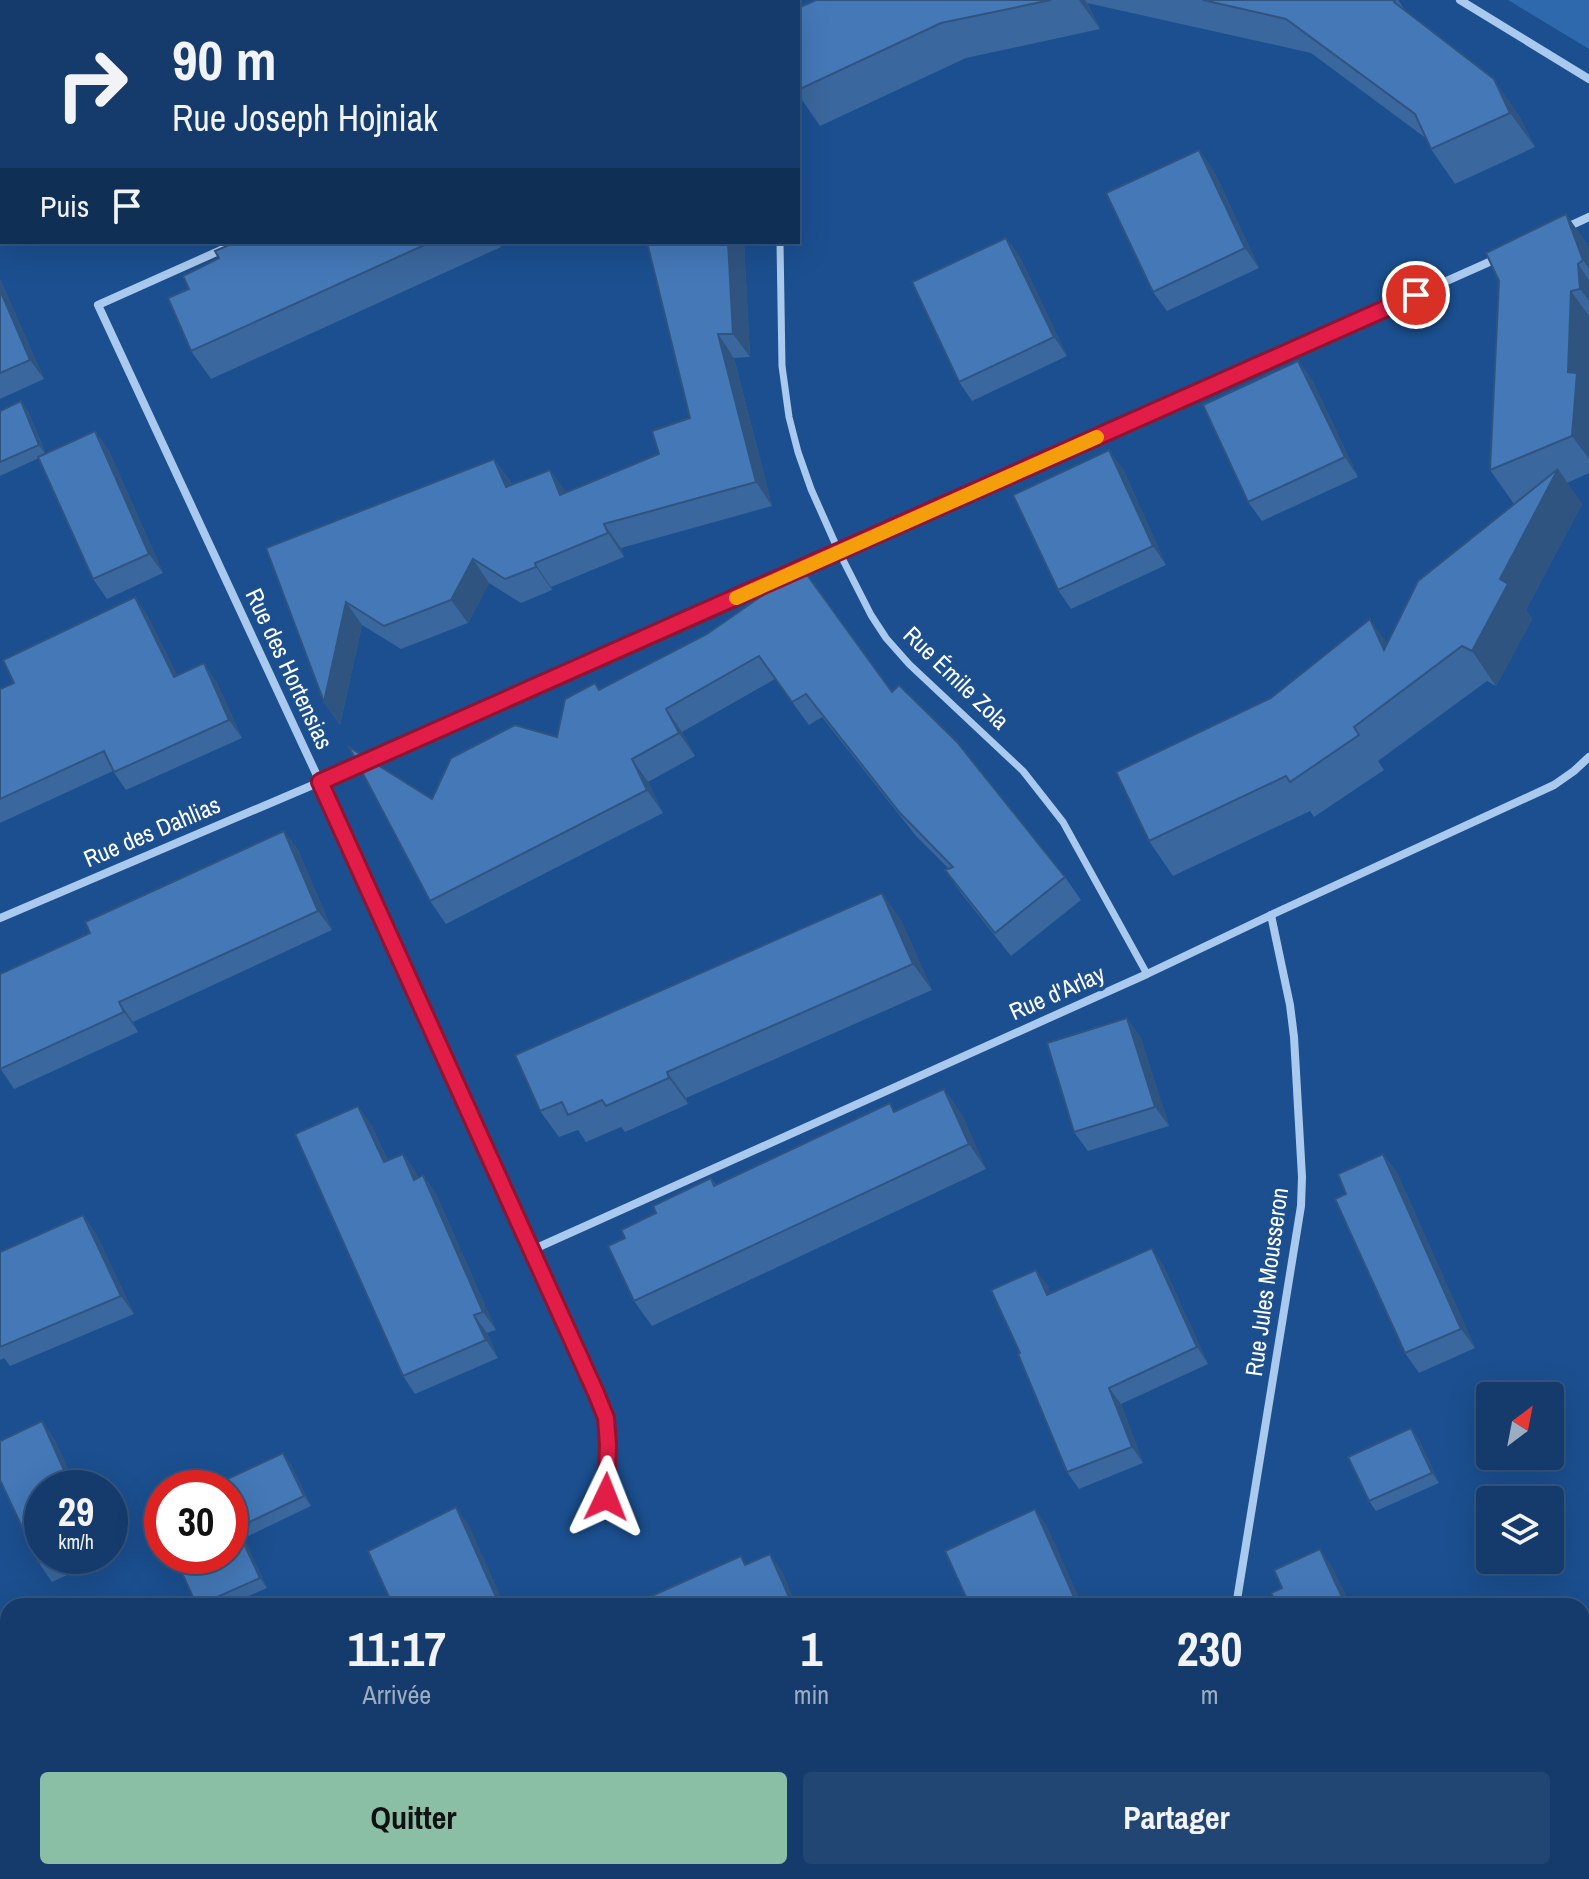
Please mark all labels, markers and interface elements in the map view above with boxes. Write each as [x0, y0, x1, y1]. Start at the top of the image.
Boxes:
text: 90 m [172, 22, 277, 97]
icon: right [40, 32, 144, 136]
text: Rue Joseph Hojniak [172, 94, 438, 142]
icon: arrive [105, 184, 149, 228]
text: Puis [40, 186, 89, 226]
pin [1382, 261, 1450, 329]
icon: arrive [1394, 273, 1438, 317]
street label: Rue des Hortensias [239, 583, 341, 754]
street label: Rue Émile Zola [897, 619, 1017, 736]
street label: Rue des Dahlias [78, 788, 225, 874]
street label: Rue d'Arlay [1004, 957, 1109, 1027]
street label: Rue Jules Mousseron [1237, 1185, 1295, 1378]
north arrow [1476, 1382, 1564, 1470]
map controls [1476, 1382, 1564, 1574]
position arrow [564, 1455, 648, 1539]
speed limit sign: 30 [144, 1470, 248, 1574]
text: 29 [58, 1485, 94, 1538]
button: layers [1476, 1486, 1564, 1574]
text: km/h [58, 1528, 94, 1555]
text: 11:17 [348, 1616, 446, 1681]
text: 1 [800, 1616, 822, 1681]
text: 230 [1177, 1616, 1242, 1681]
text: Arrivée [362, 1677, 431, 1712]
text: min [794, 1677, 829, 1712]
text: m [1201, 1677, 1218, 1712]
button: Quitter [40, 1772, 787, 1864]
button: Partager [803, 1772, 1550, 1864]

